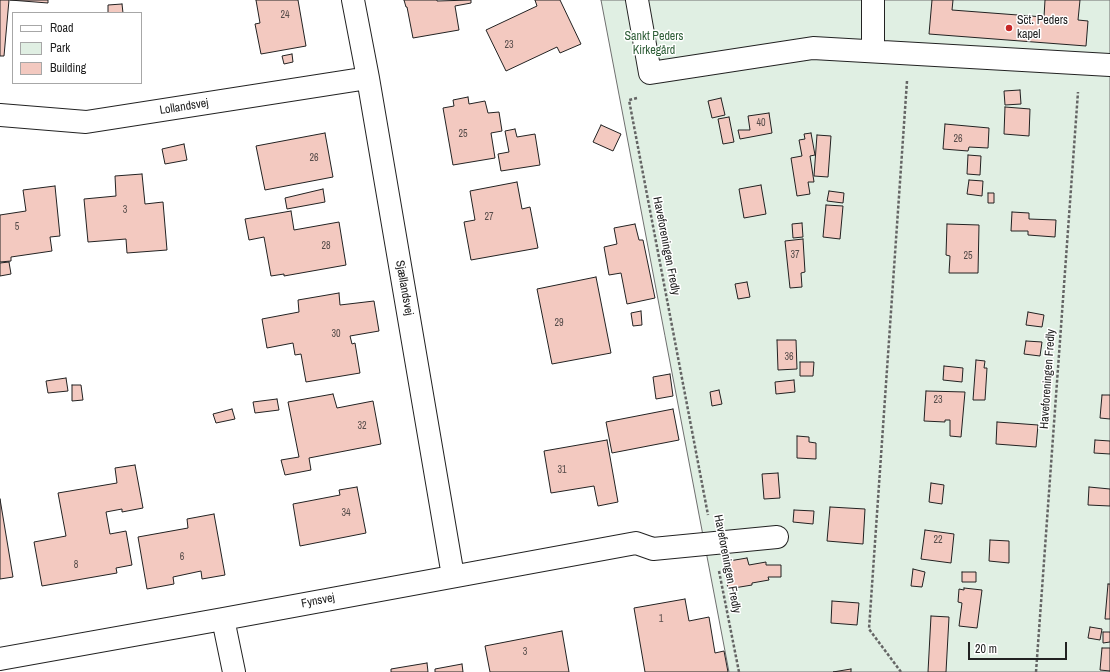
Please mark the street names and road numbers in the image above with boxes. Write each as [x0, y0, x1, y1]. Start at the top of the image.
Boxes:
street label: Lollandsvej [159, 96, 209, 118]
street label: Haveforeningen Fredly [649, 195, 683, 297]
street label: Sjællandsvej [392, 259, 416, 317]
street label: Haveforeningen Fredly [1037, 329, 1059, 429]
street label: Haveforeningen Fredly [710, 513, 744, 615]
street label: Fynsvej [300, 591, 336, 611]

